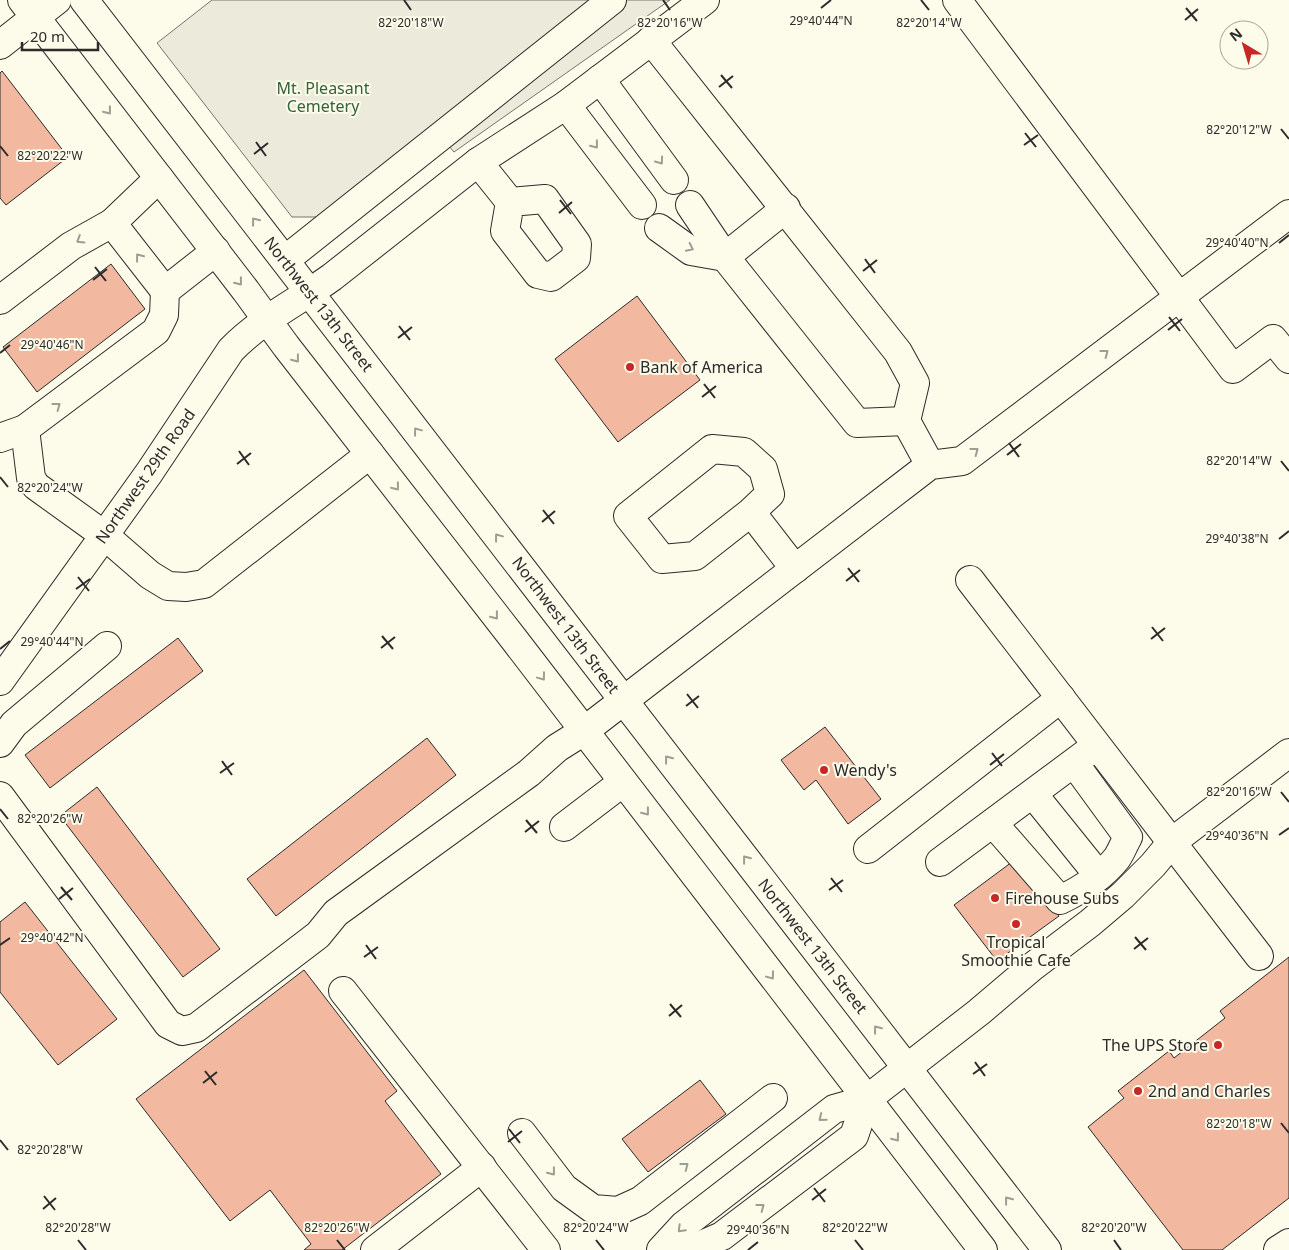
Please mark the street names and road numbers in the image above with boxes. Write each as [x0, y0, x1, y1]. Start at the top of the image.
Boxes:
street label: Northwest 13th Street [259, 232, 379, 376]
street label: Northwest 29th Road [90, 404, 200, 548]
street label: Northwest 13th Street [507, 552, 625, 698]
street label: Northwest 13th Street [753, 874, 873, 1018]

